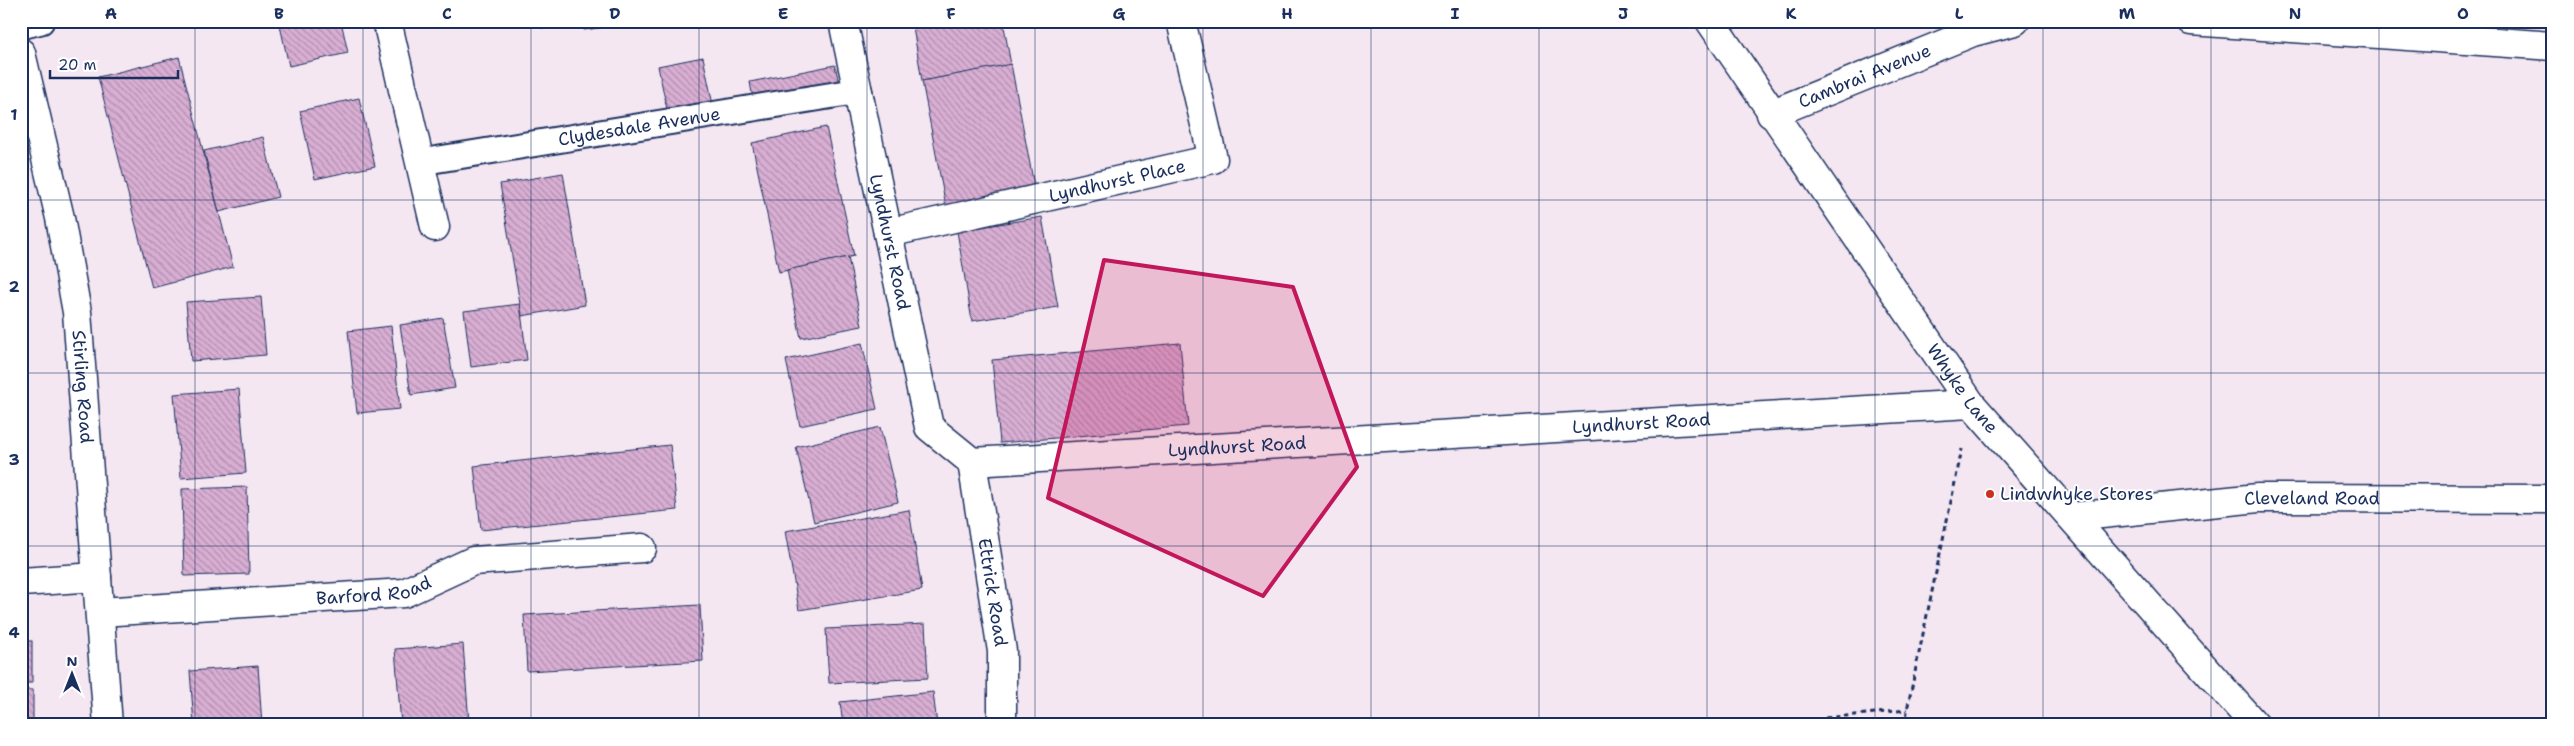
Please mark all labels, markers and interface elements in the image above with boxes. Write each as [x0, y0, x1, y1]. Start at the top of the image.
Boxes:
text: A [105, 3, 117, 24]
text: B [274, 3, 284, 24]
text: C [442, 3, 452, 24]
text: D [609, 3, 621, 24]
text: E [778, 3, 788, 24]
text: F [946, 3, 956, 24]
text: G [1113, 3, 1126, 24]
text: H [1281, 3, 1293, 24]
text: I [1451, 3, 1460, 24]
text: J [1618, 3, 1628, 24]
text: K [1786, 3, 1797, 24]
text: L [1955, 3, 1964, 24]
text: M [2119, 3, 2136, 24]
text: N [2289, 3, 2301, 24]
text: O [2457, 3, 2469, 24]
street label: Cambrai Avenue [1795, 38, 1935, 114]
scale bar [50, 48, 178, 80]
text: 20 m [58, 55, 97, 75]
street label: Clydesdale Avenue [556, 102, 722, 152]
text: 1 [10, 104, 18, 125]
street label: Lyndhurst Place [1047, 154, 1188, 208]
street label: Lyndhurst Road [864, 172, 916, 312]
text: 2 [8, 276, 20, 297]
street label: Stirling Road [66, 329, 99, 444]
street label: Whyke Lane [1921, 339, 2004, 439]
street label: Lyndhurst Road [1572, 407, 1711, 439]
street label: Lyndhurst Road [1167, 431, 1307, 463]
text: 3 [8, 449, 20, 470]
place label: Lindwhyke Stores [2000, 482, 2153, 506]
street label: Cleveland Road [2243, 486, 2380, 511]
marker: Lindwhyke Stores [1984, 488, 1996, 500]
street label: Ettrick Road [972, 537, 1013, 648]
street label: Barford Road [316, 570, 435, 610]
text: 4 [8, 622, 20, 643]
north arrow [48, 648, 98, 698]
text: N [66, 652, 78, 670]

